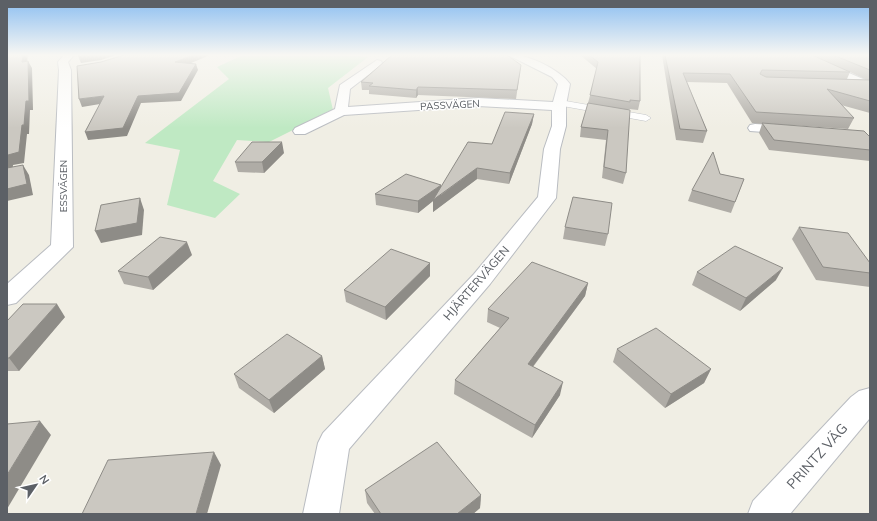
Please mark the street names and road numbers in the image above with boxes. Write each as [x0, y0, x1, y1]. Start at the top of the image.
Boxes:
street label: PASSVÄGEN [420, 97, 480, 113]
street label: ESSVÄGEN [57, 160, 70, 212]
street label: HJÄRTERVÄGEN [440, 243, 512, 323]
street label: PRINTZ VÄG [783, 419, 851, 493]

